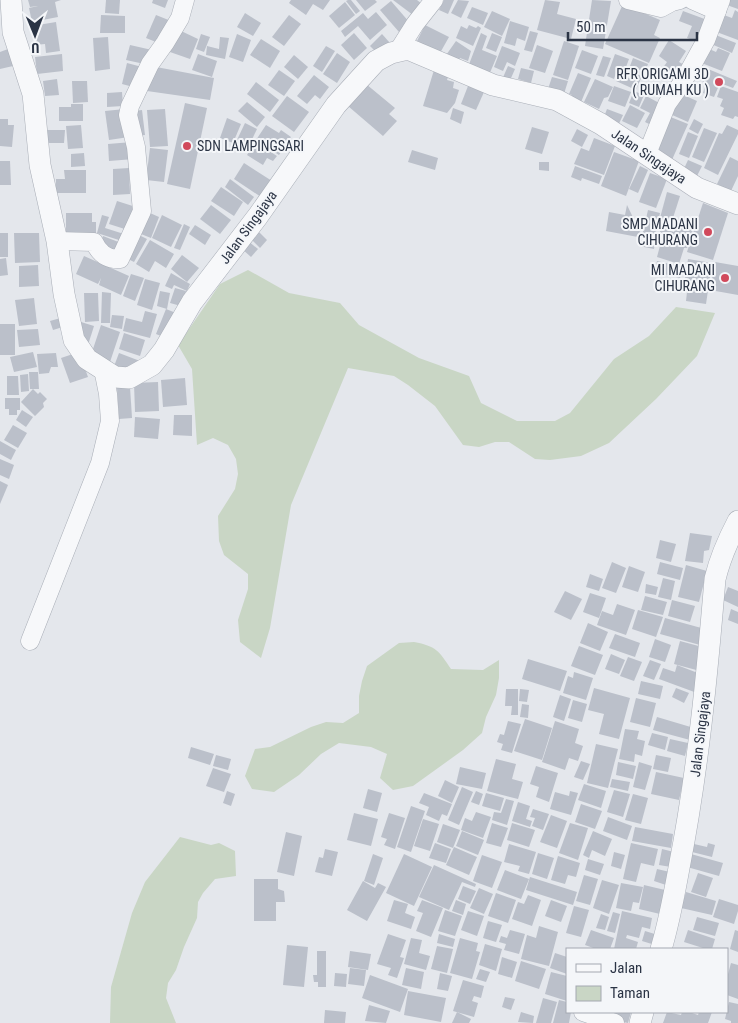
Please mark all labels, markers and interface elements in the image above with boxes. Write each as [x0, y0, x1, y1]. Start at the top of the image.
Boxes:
north arrow [10, 10, 60, 60]
scale bar [568, 10, 697, 42]
text: 50 m [576, 18, 606, 36]
text: U [31, 40, 39, 56]
place label: RFR ORIGAMI 3D ( RUMAH KU ) [616, 66, 709, 99]
marker: RFR ORIGAMI 3D ( RUMAH KU ) [713, 76, 725, 88]
street label: Jalan Singajaya [609, 125, 689, 187]
place label: SDN LAMPINGSARI [197, 138, 304, 154]
marker: SDN LAMPINGSARI [181, 140, 193, 152]
street label: Jalan Singajaya [216, 187, 280, 267]
place label: SMP MADANI CIHURANG [622, 216, 698, 248]
marker: SMP MADANI CIHURANG [702, 226, 714, 238]
place label: MI MADANI CIHURANG [651, 262, 715, 294]
marker: MI MADANI CIHURANG [719, 272, 731, 284]
street label: Jalan Singajaya [687, 690, 713, 778]
legend [566, 948, 728, 1013]
text: Jalan [610, 959, 642, 977]
text: Taman [610, 984, 650, 1002]

